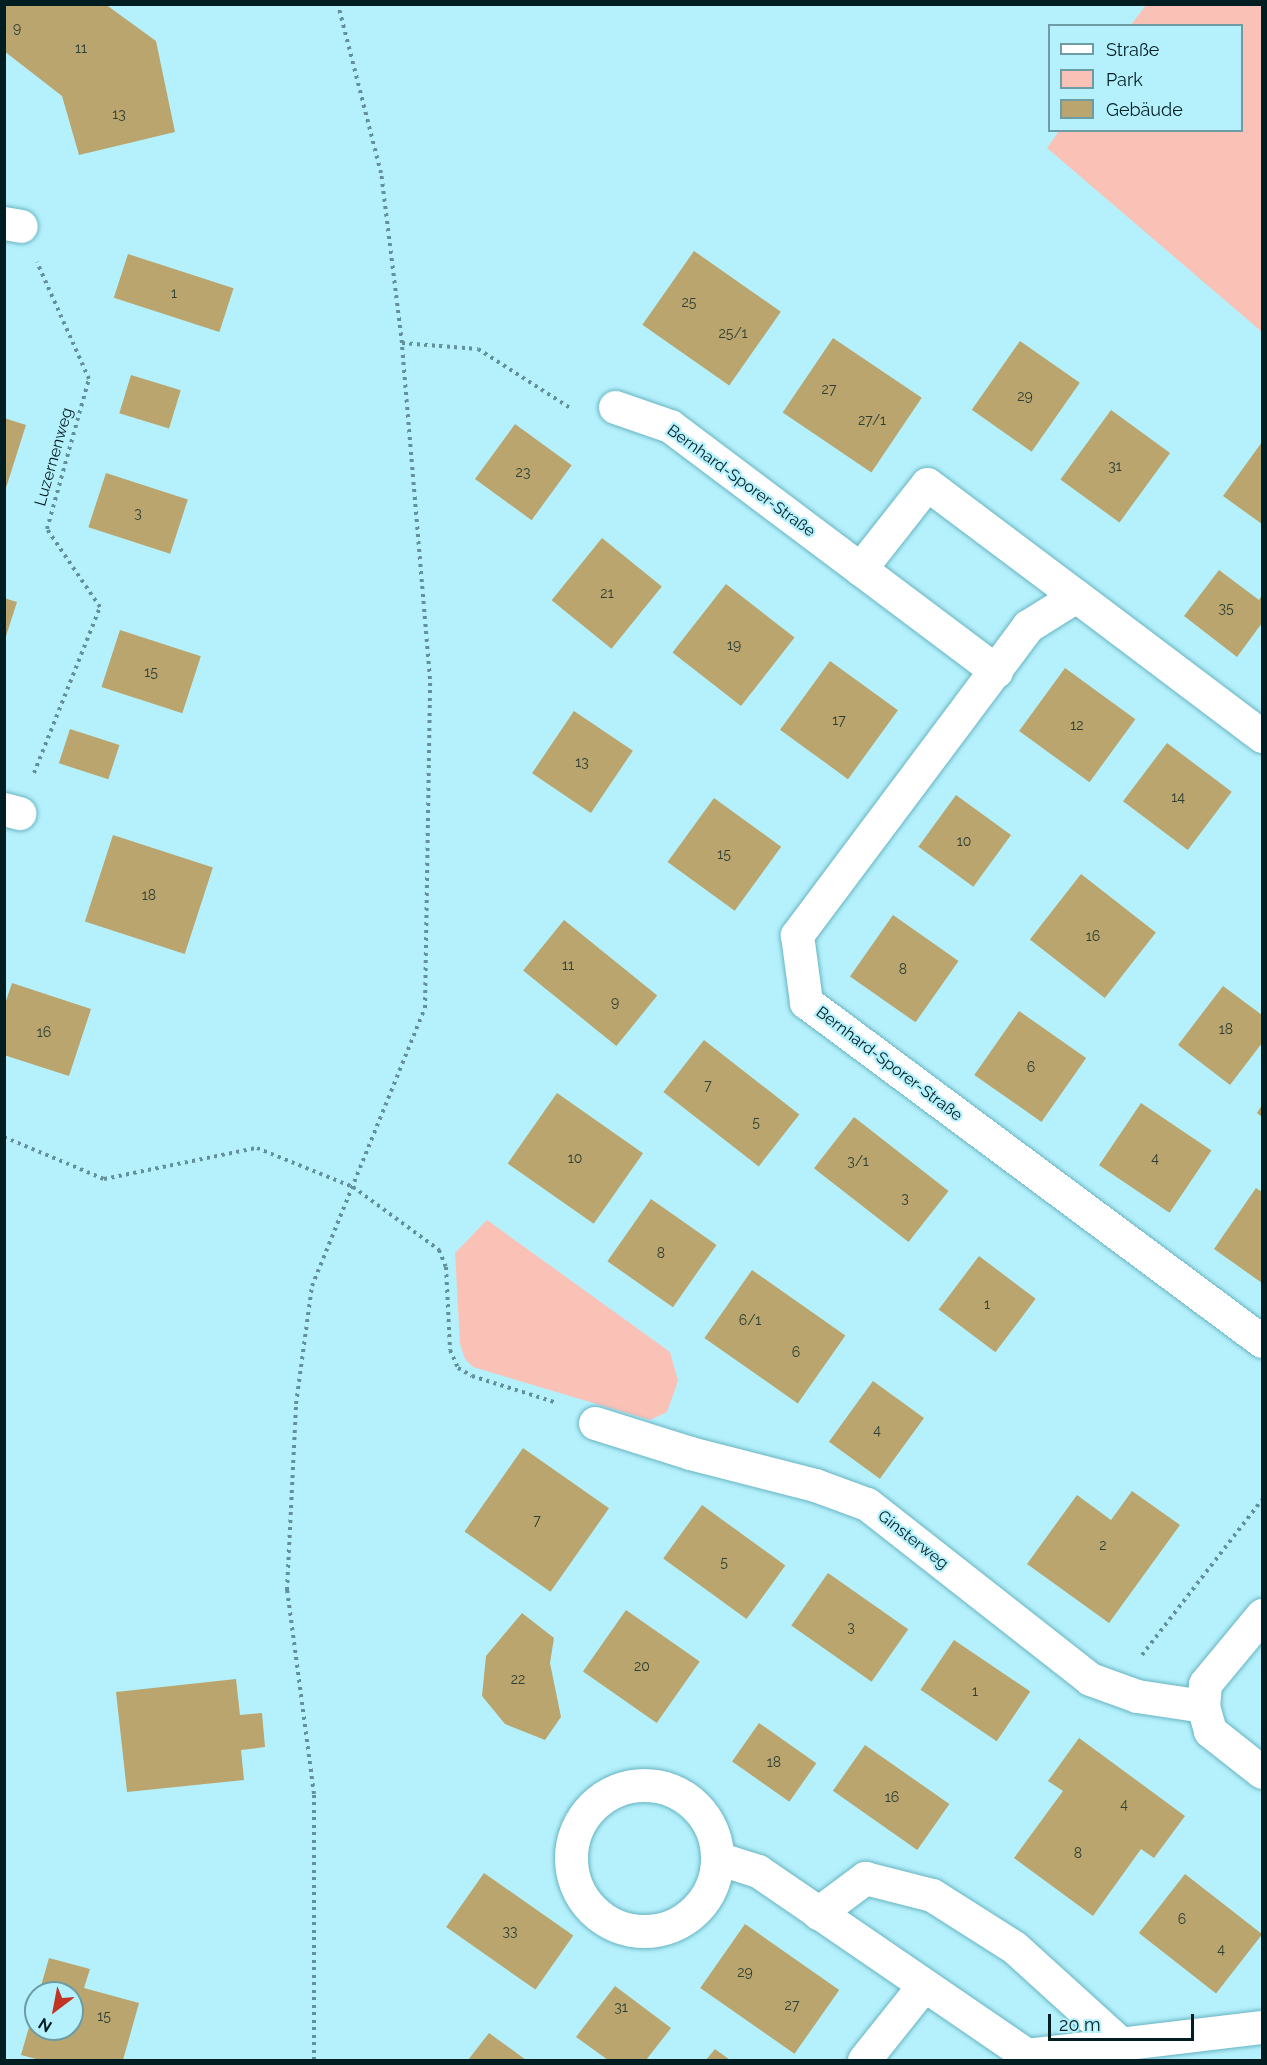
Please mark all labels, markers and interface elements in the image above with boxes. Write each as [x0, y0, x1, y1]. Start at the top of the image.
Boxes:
house number: 9 [13, 20, 21, 36]
legend [1048, 24, 1243, 132]
text: Straße [1106, 39, 1159, 60]
house number: 11 [75, 40, 87, 56]
text: Park [1106, 69, 1143, 90]
text: Gebäude [1106, 99, 1183, 120]
house number: 13 [112, 106, 126, 122]
house number: 1 [171, 285, 177, 301]
house number: 25 [682, 294, 696, 310]
house number: 25/1 [718, 325, 748, 341]
house number: 27 [822, 381, 836, 397]
house number: 29 [1017, 388, 1033, 404]
street label: Luzernenweg [31, 406, 77, 508]
house number: 27/1 [858, 412, 886, 428]
street label: Bernhard-Sporer-Straße [663, 421, 819, 541]
house number: 31 [1108, 458, 1122, 474]
house number: 23 [516, 464, 530, 480]
house number: 3 [134, 505, 142, 521]
house number: 21 [600, 585, 614, 601]
house number: 35 [1218, 600, 1234, 616]
house number: 19 [727, 637, 741, 653]
house number: 15 [144, 664, 158, 680]
house number: 17 [832, 712, 846, 728]
house number: 12 [1070, 717, 1084, 733]
house number: 13 [575, 754, 589, 770]
house number: 14 [1171, 789, 1185, 805]
house number: 10 [957, 833, 971, 849]
house number: 15 [717, 846, 731, 862]
house number: 18 [142, 887, 156, 903]
house number: 16 [1086, 928, 1100, 944]
house number: 11 [562, 957, 574, 973]
house number: 8 [899, 961, 907, 977]
house number: 9 [611, 994, 619, 1010]
street label: Bernhard-Sporer-Straße [812, 1003, 966, 1125]
house number: 18 [1219, 1021, 1233, 1037]
house number: 16 [37, 1024, 51, 1040]
house number: 6 [1027, 1059, 1035, 1075]
house number: 7 [704, 1077, 712, 1093]
house number: 5 [752, 1114, 760, 1130]
house number: 10 [568, 1150, 582, 1166]
house number: 4 [1151, 1150, 1159, 1166]
house number: 3/1 [847, 1153, 869, 1169]
house number: 3 [901, 1190, 909, 1206]
house number: 8 [657, 1245, 665, 1261]
house number: 1 [984, 1296, 990, 1312]
house number: 6/1 [739, 1312, 761, 1328]
house number: 6 [792, 1344, 800, 1360]
house number: 4 [873, 1422, 881, 1438]
street label: Ginsterweg [874, 1507, 952, 1573]
house number: 7 [533, 1512, 541, 1528]
house number: 2 [1099, 1537, 1107, 1553]
house number: 5 [720, 1554, 728, 1570]
house number: 3 [847, 1619, 855, 1635]
house number: 20 [634, 1658, 650, 1674]
house number: 22 [511, 1671, 525, 1687]
house number: 1 [972, 1683, 978, 1699]
house number: 18 [767, 1754, 781, 1770]
house number: 16 [885, 1789, 899, 1805]
house number: 4 [1120, 1796, 1128, 1812]
house number: 8 [1074, 1845, 1082, 1861]
house number: 6 [1178, 1911, 1186, 1927]
house number: 33 [503, 1923, 517, 1939]
house number: 4 [1217, 1941, 1225, 1957]
house number: 29 [737, 1964, 753, 1980]
north arrow [24, 1981, 84, 2041]
house number: 27 [785, 1997, 799, 2013]
house number: 31 [614, 1999, 628, 2015]
scale bar [1051, 2002, 1196, 2040]
house number: 15 [97, 2008, 111, 2024]
text: N [35, 2014, 55, 2036]
text: 20 m [1059, 2014, 1101, 2035]

